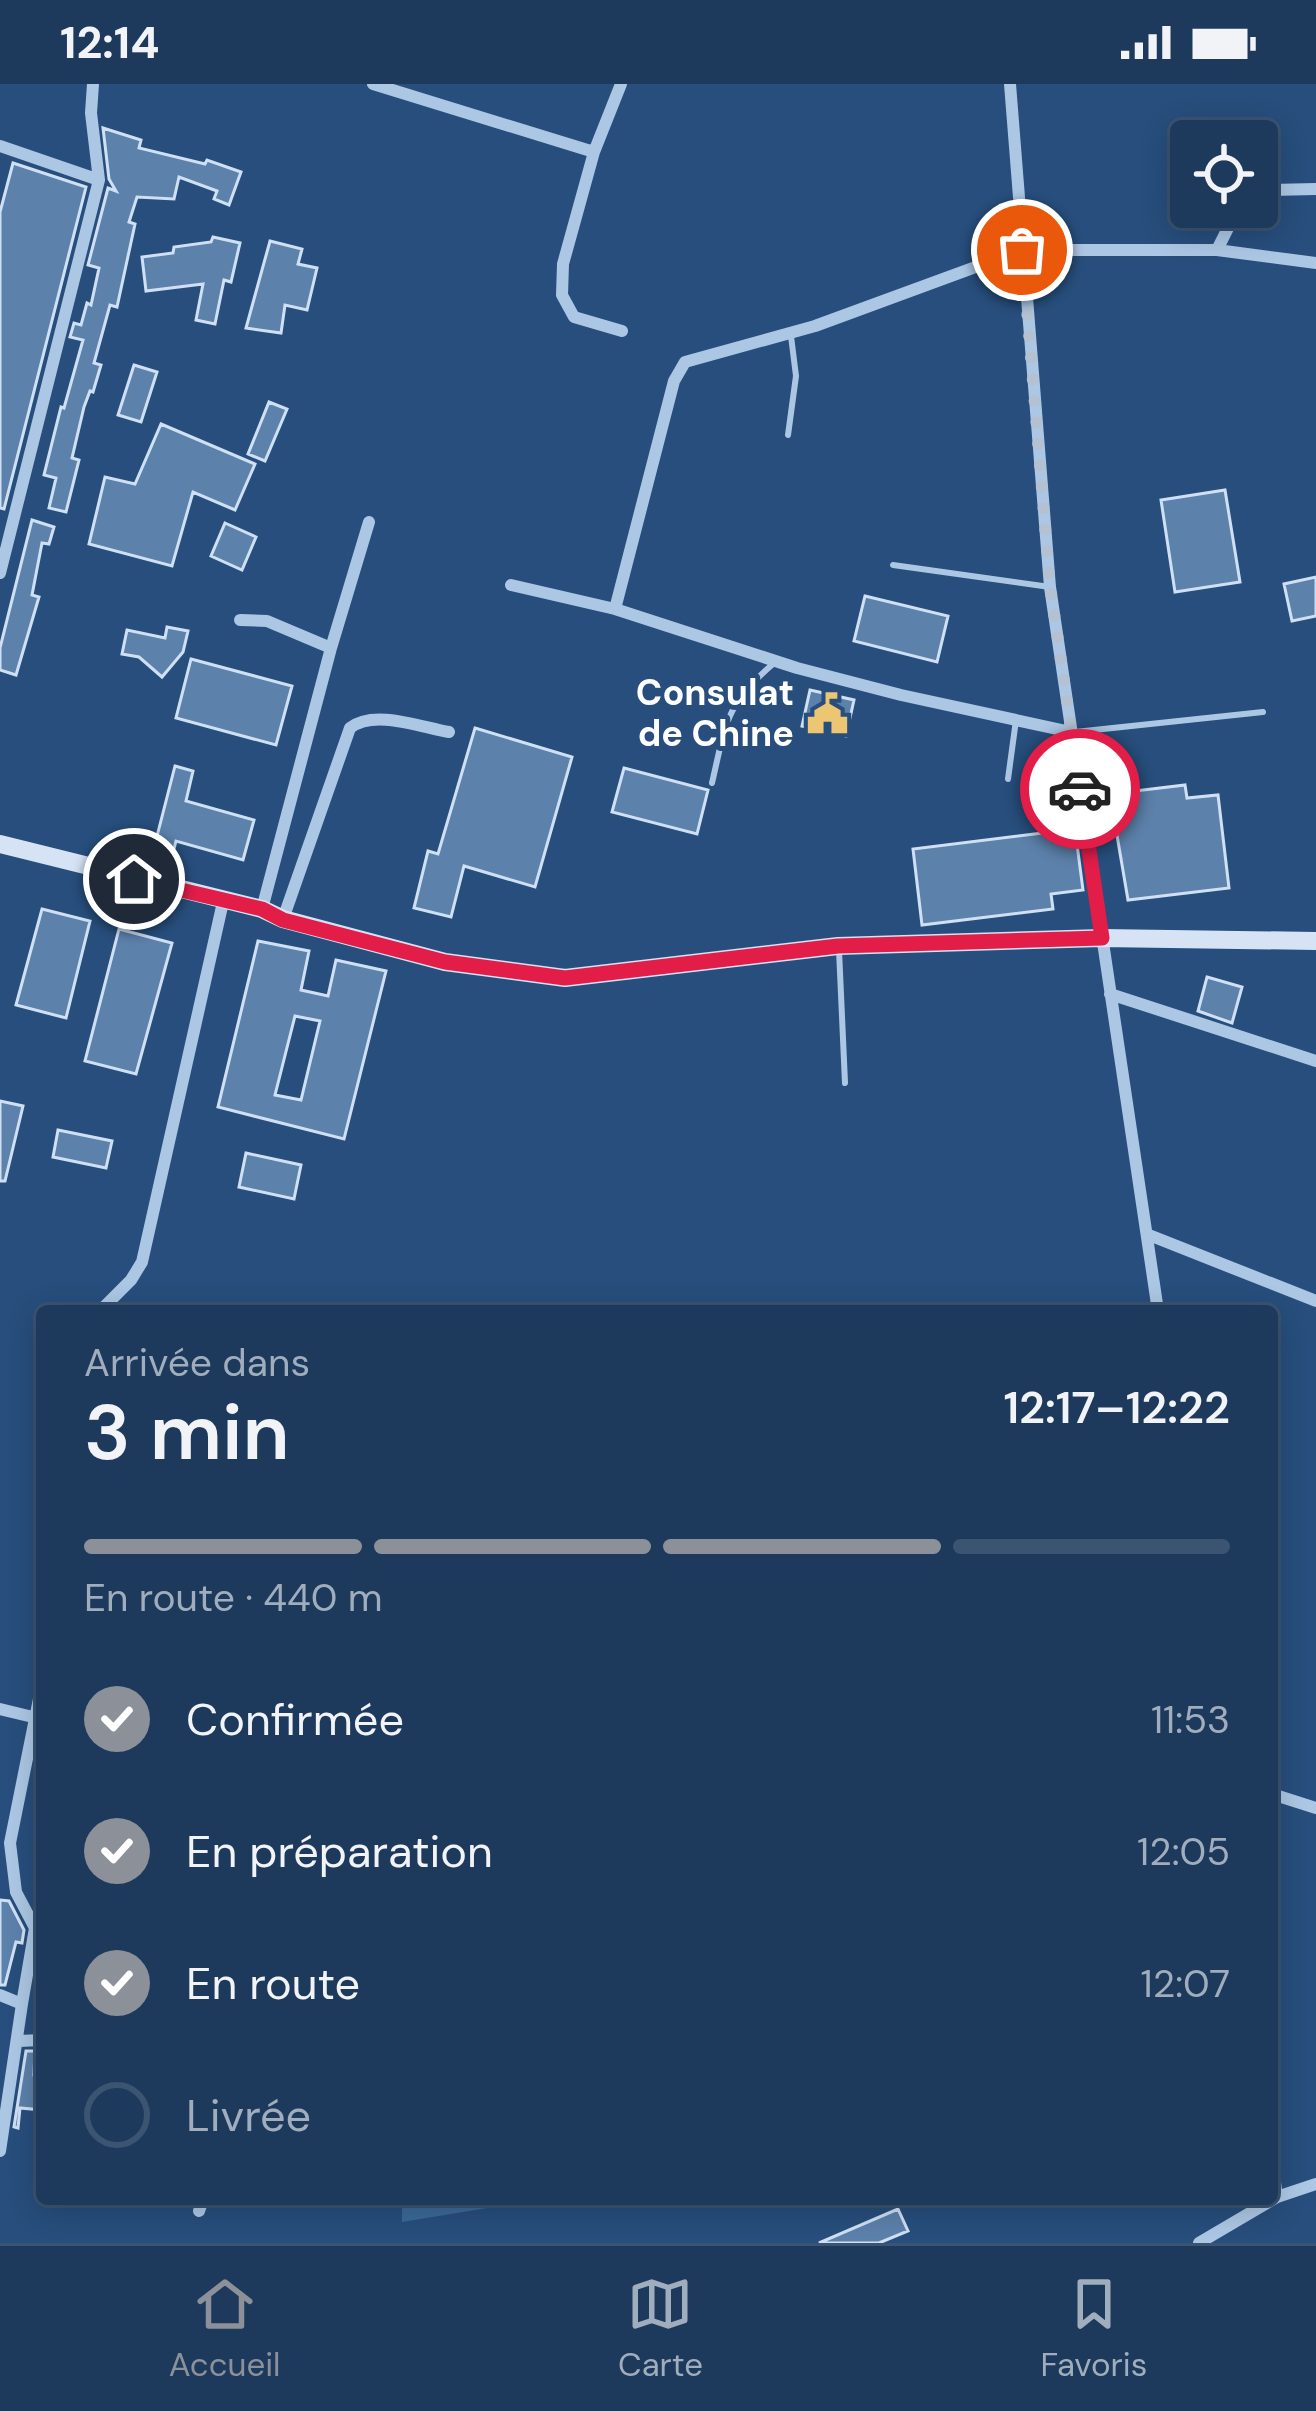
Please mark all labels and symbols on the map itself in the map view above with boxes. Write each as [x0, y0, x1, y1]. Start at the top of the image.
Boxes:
pin [971, 199, 1073, 301]
place label: Consulat de Chine [636, 669, 794, 757]
public building icon: Consulat de Chine [805, 690, 851, 736]
courier [1020, 729, 1140, 849]
pin [83, 828, 185, 930]

